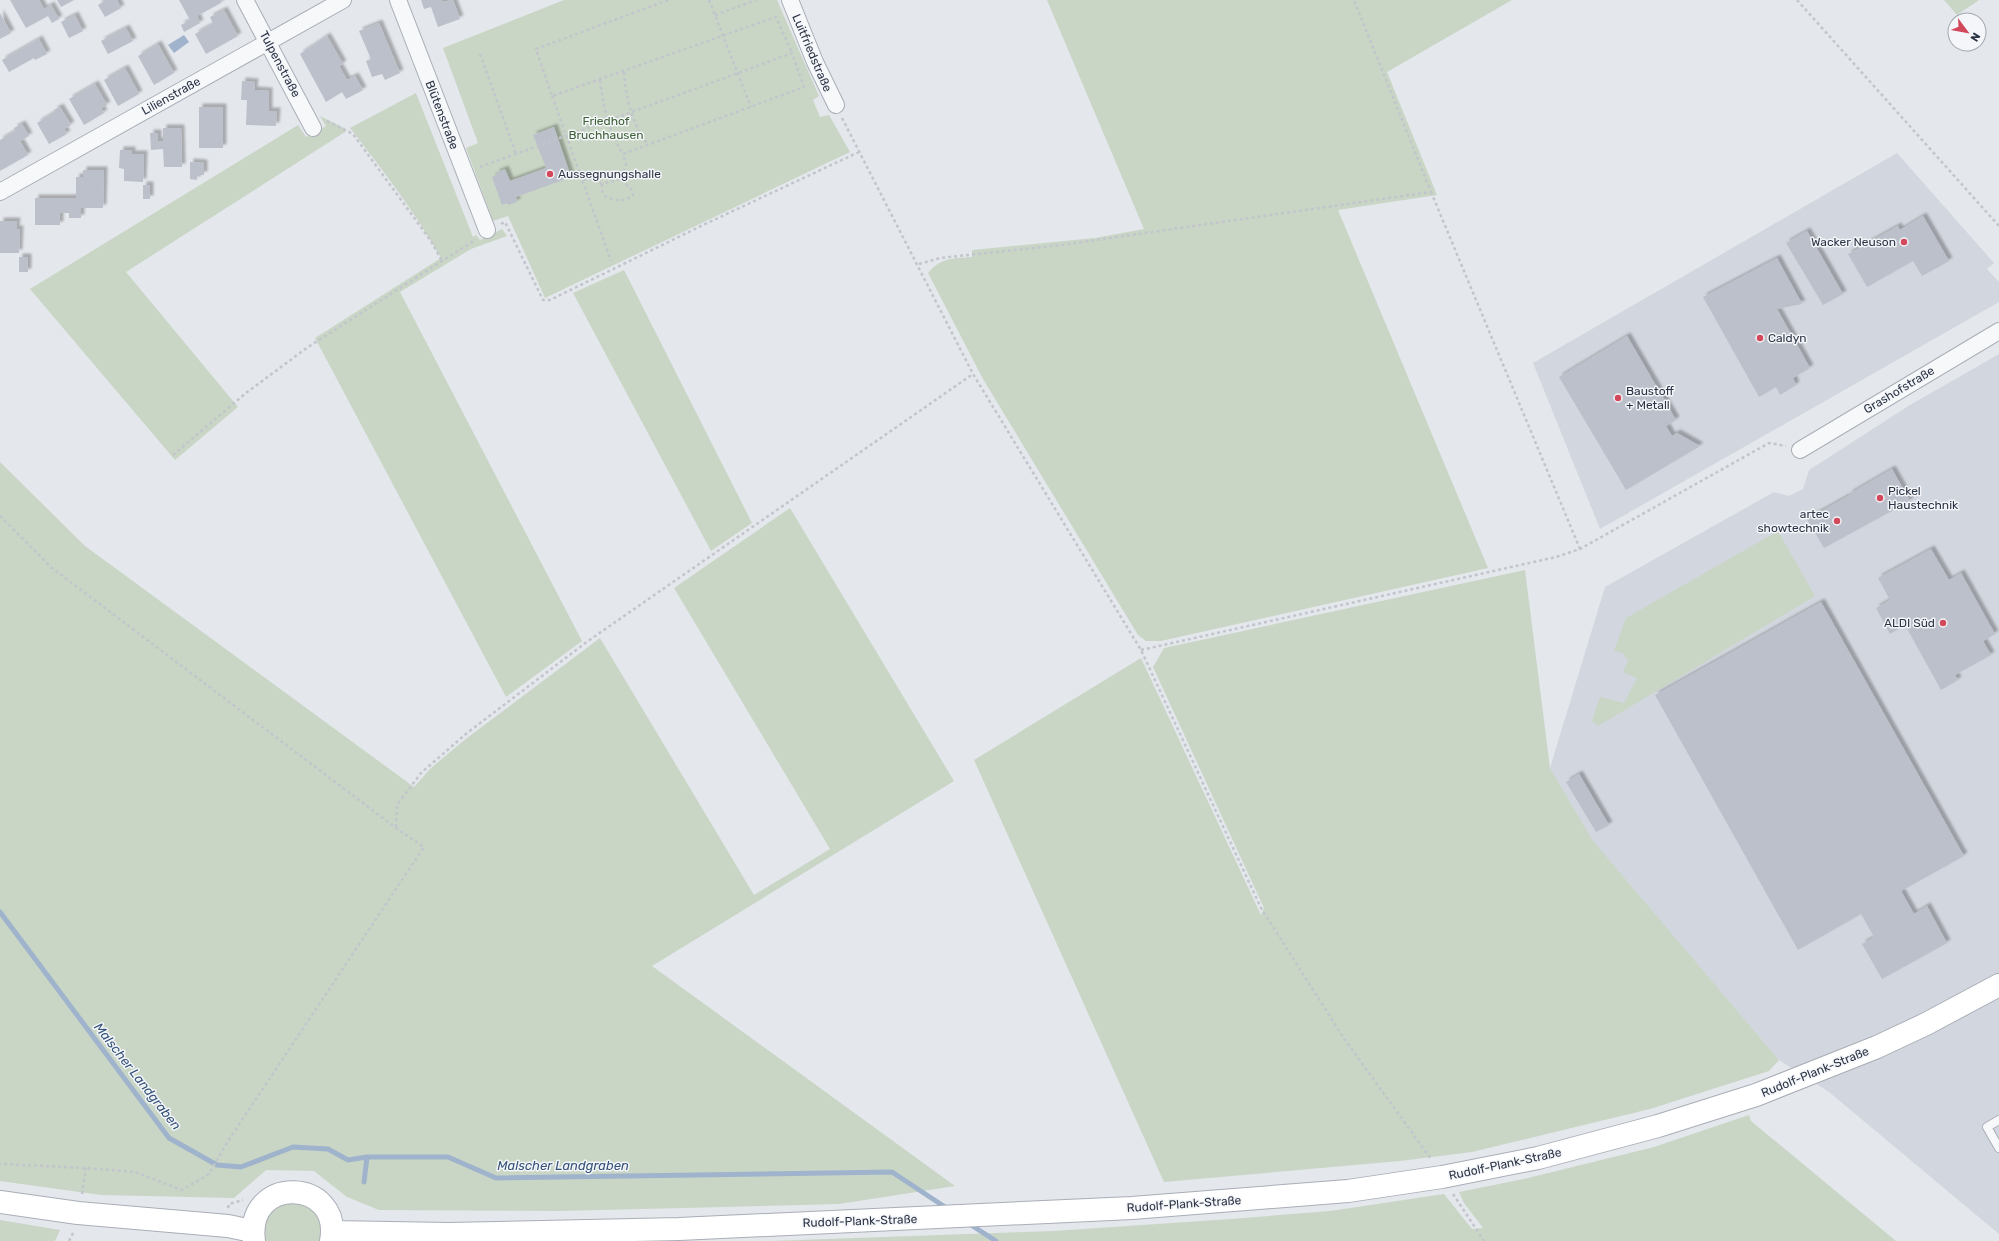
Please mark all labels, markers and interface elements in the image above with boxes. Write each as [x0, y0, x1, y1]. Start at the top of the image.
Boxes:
street label: Luitfriedstraße [789, 12, 835, 94]
north arrow [1947, 12, 1987, 52]
street label: Tulpenstraße [257, 29, 303, 100]
text: N [1967, 30, 1983, 44]
street label: Lilienstraße [139, 74, 203, 118]
street label: Blütenstraße [422, 79, 462, 152]
park label: Friedhof Bruchhausen [568, 114, 644, 142]
place label: Aussegnungshalle [558, 167, 661, 181]
marker: Aussegnungshalle [545, 169, 555, 179]
place label: Wacker Neuson [1811, 235, 1896, 249]
marker: Wacker Neuson [1899, 237, 1909, 247]
place label: Caldyn [1768, 331, 1807, 345]
marker: Caldyn [1755, 333, 1765, 343]
street label: Grashofstraße [1861, 363, 1937, 417]
place label: Baustoff + Metall [1626, 384, 1674, 412]
marker: Baustoff + Metall [1613, 393, 1623, 403]
place label: Pickel Haustechnik [1888, 484, 1959, 512]
marker: Pickel Haustechnik [1875, 493, 1885, 503]
place label: artec showtechnik [1758, 507, 1830, 535]
marker: artec showtechnik [1832, 516, 1842, 526]
place label: ALDI Süd [1884, 616, 1935, 630]
marker: ALDI Süd [1938, 618, 1948, 628]
water label: Malscher Landgraben [90, 1020, 184, 1134]
street label: Rudolf-Plank-Straße [1759, 1044, 1871, 1100]
street label: Rudolf-Plank-Straße [1447, 1145, 1563, 1183]
water label: Malscher Landgraben [497, 1158, 629, 1174]
street label: Rudolf-Plank-Straße [1126, 1193, 1242, 1215]
street label: Rudolf-Plank-Straße [802, 1212, 918, 1230]

